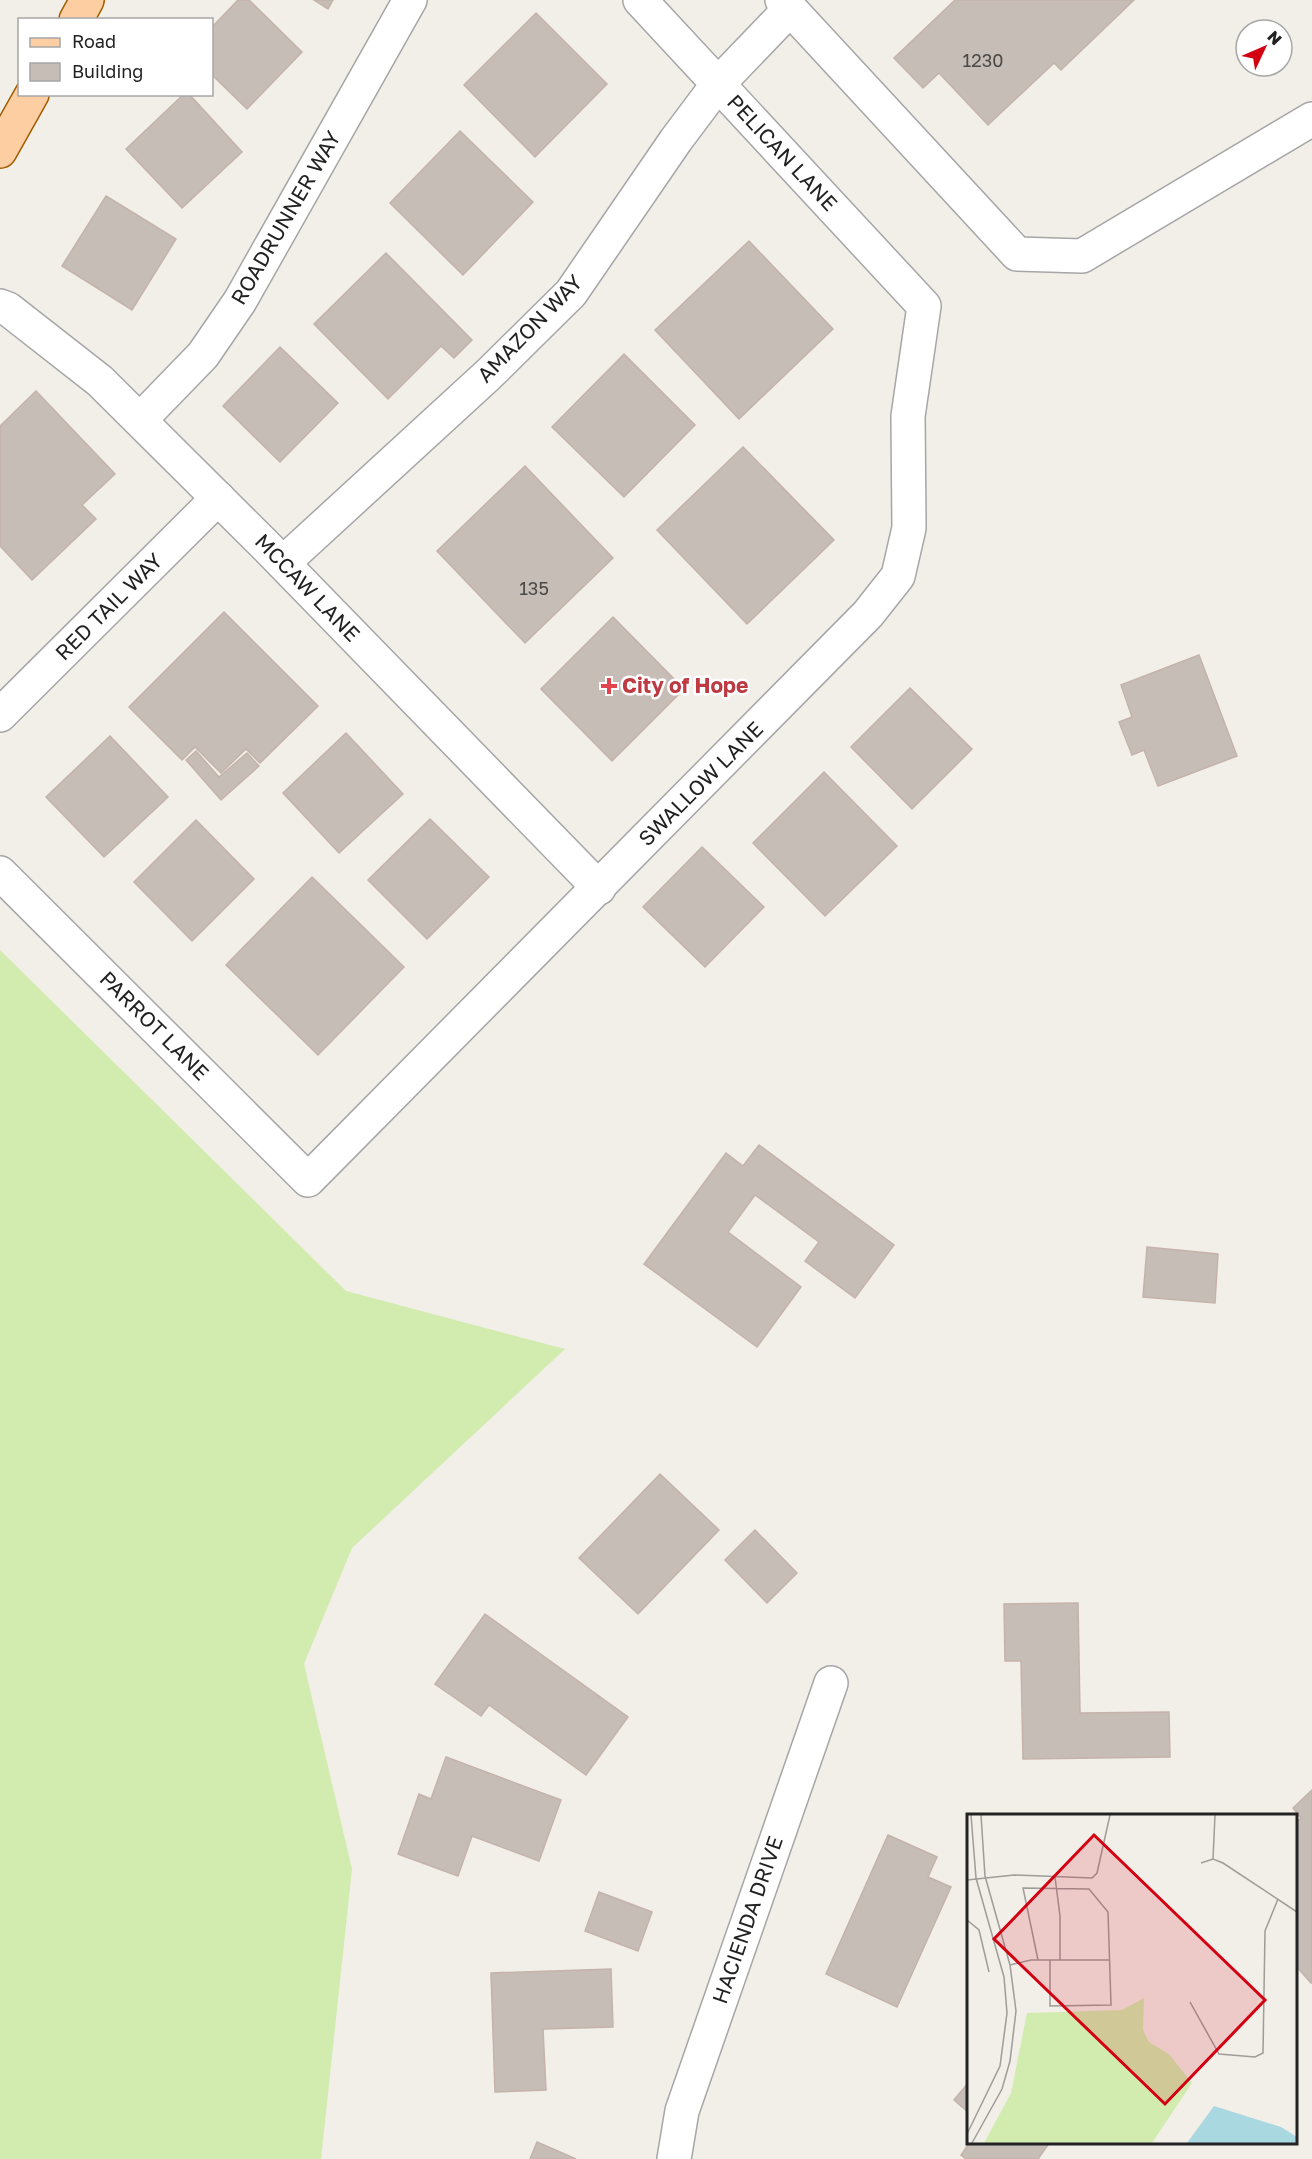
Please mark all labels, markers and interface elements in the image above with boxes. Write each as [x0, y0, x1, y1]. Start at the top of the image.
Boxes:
legend [18, 18, 213, 96]
north arrow [1234, 18, 1294, 78]
text: N [1263, 26, 1286, 49]
text: Road [72, 30, 116, 52]
house number: 1230 [963, 49, 1003, 71]
text: Building [72, 60, 143, 82]
street label: PELICAN LANE [722, 89, 843, 216]
street label: ROADRUNNER WAY [225, 126, 346, 309]
street label: AMAZON WAY [471, 269, 588, 388]
street label: MCCAW LANE [250, 528, 366, 647]
street label: RED TAIL WAY [49, 547, 168, 665]
house number: 135 [519, 577, 549, 599]
place label: City of Hope [622, 672, 748, 698]
marker: City of Hope [600, 677, 618, 695]
street label: SWALLOW LANE [633, 716, 768, 851]
street label: PARROT LANE [95, 965, 215, 1085]
inset map [967, 1814, 1297, 2144]
street label: HACIENDA DRIVE [706, 1833, 788, 2007]

